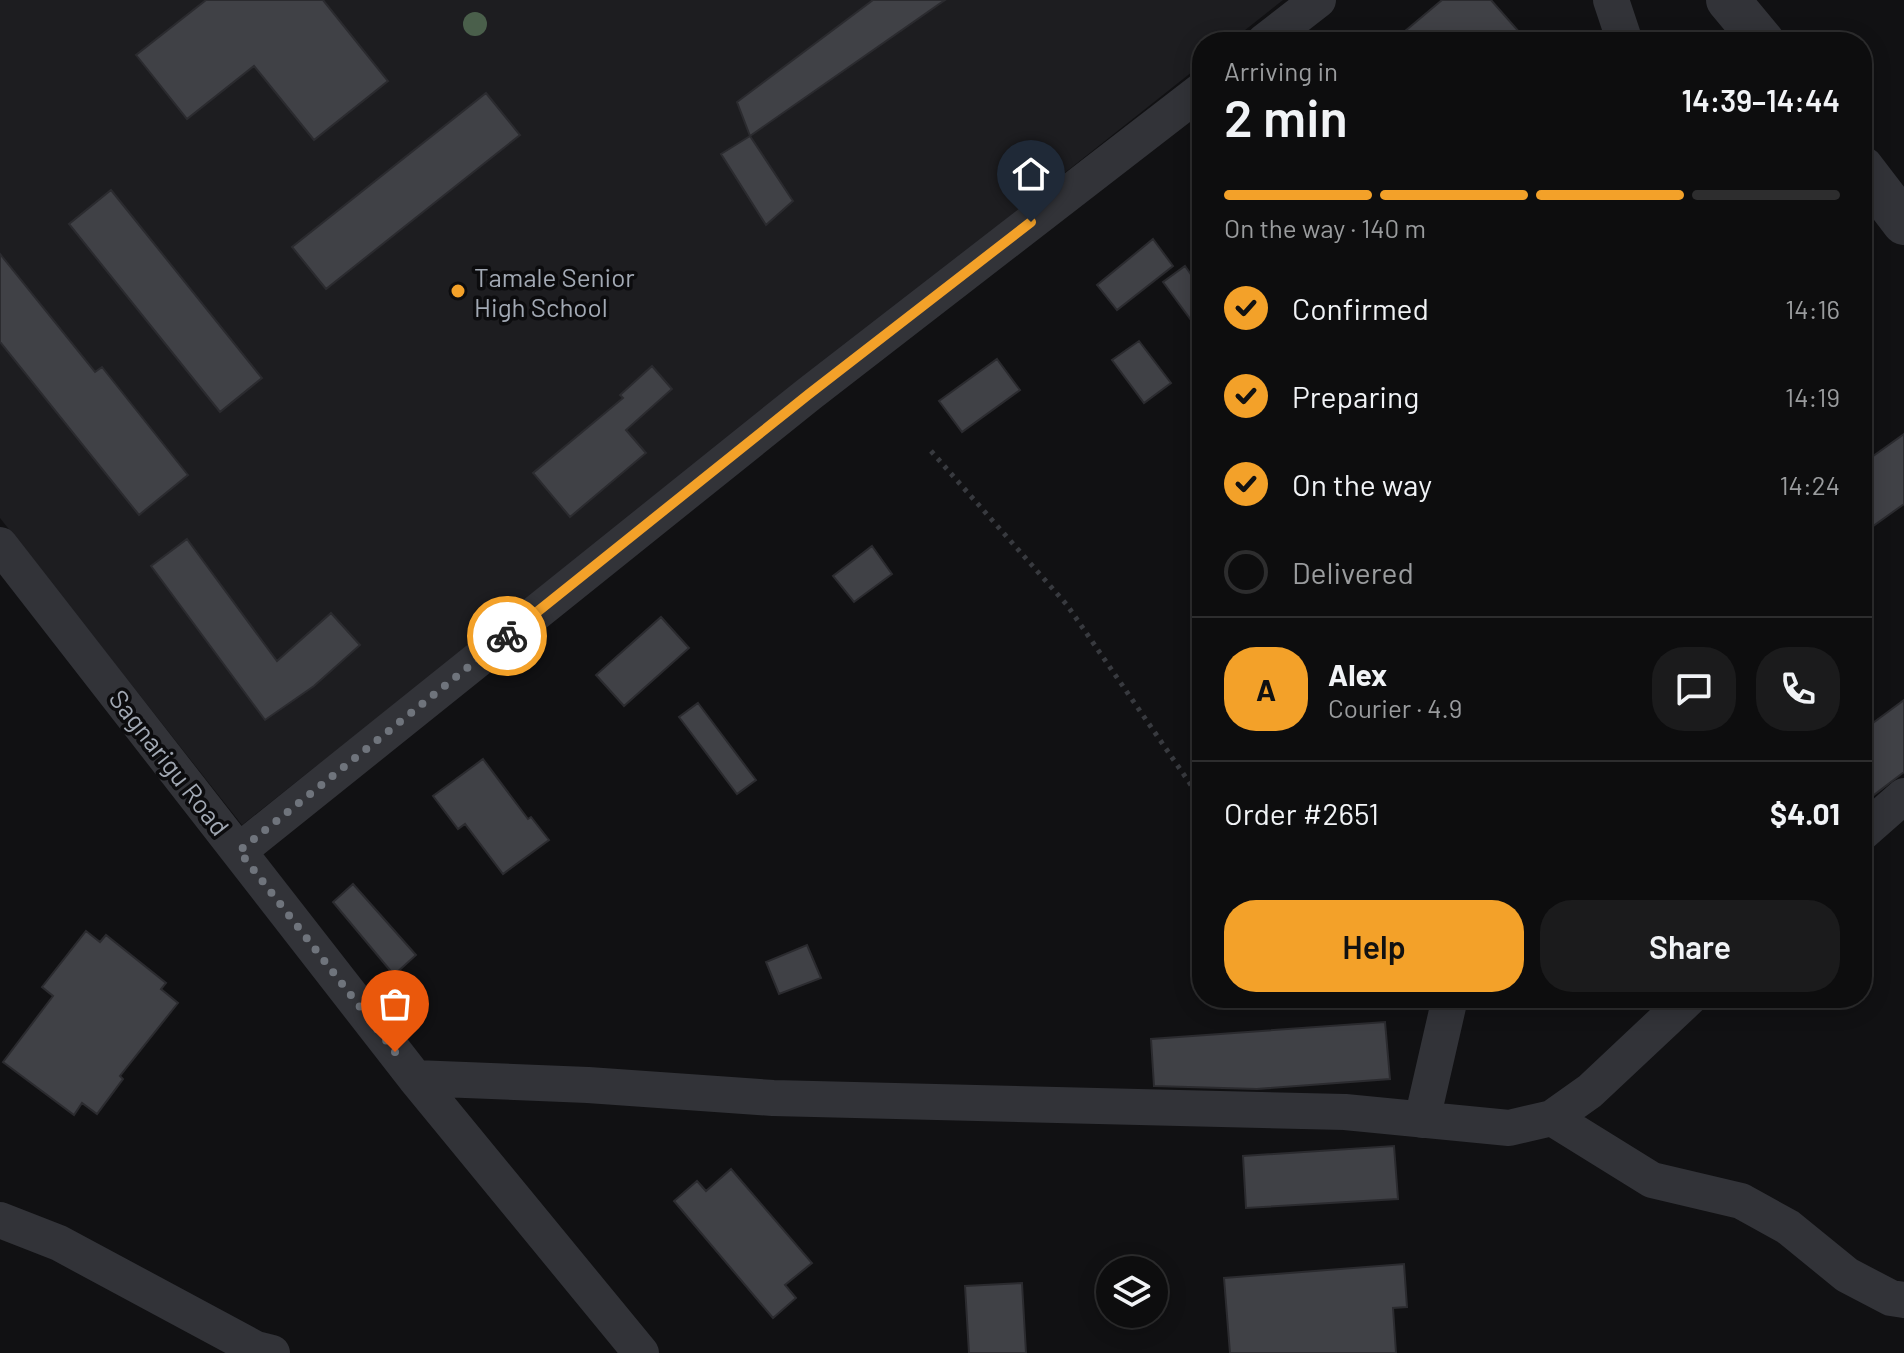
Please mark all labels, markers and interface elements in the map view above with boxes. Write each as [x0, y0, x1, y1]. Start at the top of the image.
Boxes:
text: Arriving in [1224, 55, 1338, 86]
text: 14:39–14:44 [1682, 82, 1840, 118]
text: 2 min [1224, 85, 1348, 147]
pin [997, 140, 1065, 222]
icon: home [1009, 152, 1053, 196]
text: On the way · 140 m [1224, 212, 1426, 243]
place label: Tamale Senior High School [474, 261, 635, 322]
marker: Tamale Senior High School [449, 282, 467, 300]
icon: check [1224, 286, 1268, 330]
text: Confirmed [1292, 290, 1429, 326]
text: 14:16 [1785, 293, 1840, 324]
icon: check [1224, 374, 1268, 418]
text: Preparing [1292, 378, 1419, 414]
text: 14:19 [1785, 381, 1840, 412]
icon: check [1224, 462, 1268, 506]
text: On the way [1292, 466, 1432, 502]
text: 14:24 [1779, 469, 1840, 500]
text: Delivered [1292, 554, 1414, 590]
courier [467, 596, 547, 676]
icon: bike [485, 614, 529, 658]
button: chat [1652, 647, 1736, 731]
button: phone [1756, 647, 1840, 731]
text: Alex [1328, 656, 1387, 692]
text: A [1256, 671, 1276, 707]
street label: Sagnarigu Road [104, 683, 236, 841]
text: Courier · 4.9 [1328, 692, 1462, 723]
text: Order #2651 [1224, 795, 1379, 831]
text: $4.01 [1770, 795, 1840, 831]
button: Help [1224, 900, 1524, 992]
button: Share [1540, 900, 1840, 992]
pin [361, 970, 429, 1052]
icon: bag [373, 982, 417, 1026]
map controls [1096, 1256, 1168, 1328]
button: layers [1096, 1256, 1168, 1328]

